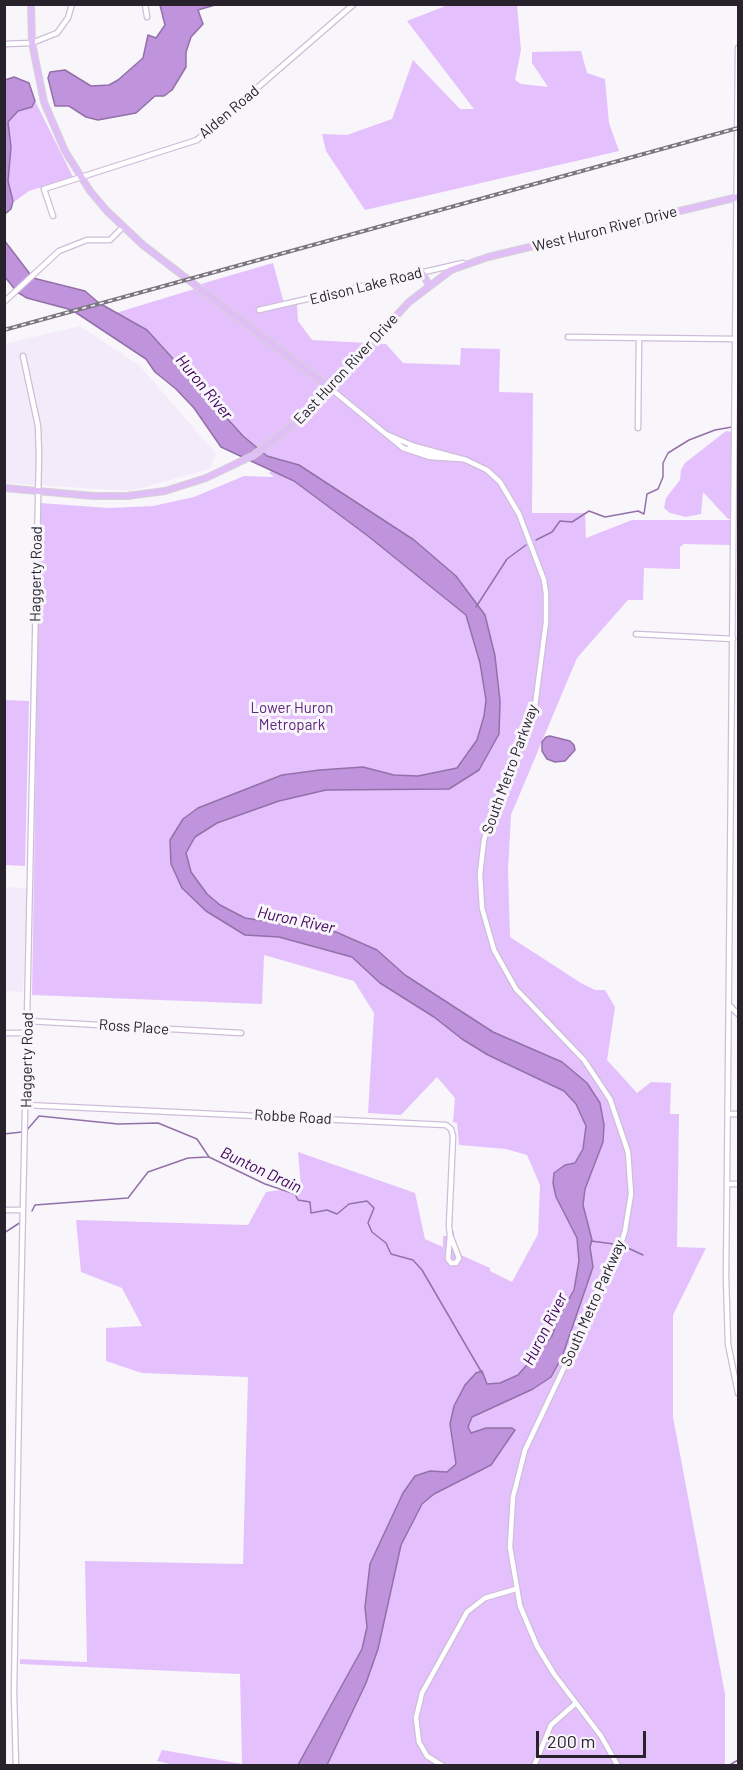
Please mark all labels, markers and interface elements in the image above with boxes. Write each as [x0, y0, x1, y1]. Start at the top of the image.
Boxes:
street label: Alden Road [195, 82, 263, 142]
street label: West Huron River Drive [531, 202, 679, 256]
street label: Edison Lake Road [308, 263, 424, 309]
street label: East Huron River Drive [290, 310, 402, 428]
water label: Huron River [171, 351, 237, 423]
street label: Haggerty Road [26, 526, 46, 622]
park label: Lower Huron Metropark [251, 699, 333, 734]
street label: South Metro Parkway [478, 702, 542, 836]
water label: Huron River [256, 902, 336, 938]
street label: Haggerty Road [17, 1012, 37, 1108]
street label: Ross Place [98, 1016, 170, 1038]
street label: Robbe Road [254, 1106, 332, 1128]
water label: Bunton Drain [217, 1143, 305, 1197]
street label: South Metro Parkway [557, 1237, 629, 1369]
water label: Huron River [519, 1290, 571, 1368]
scale bar [539, 1719, 648, 1757]
text: 200 m [547, 1730, 595, 1752]

